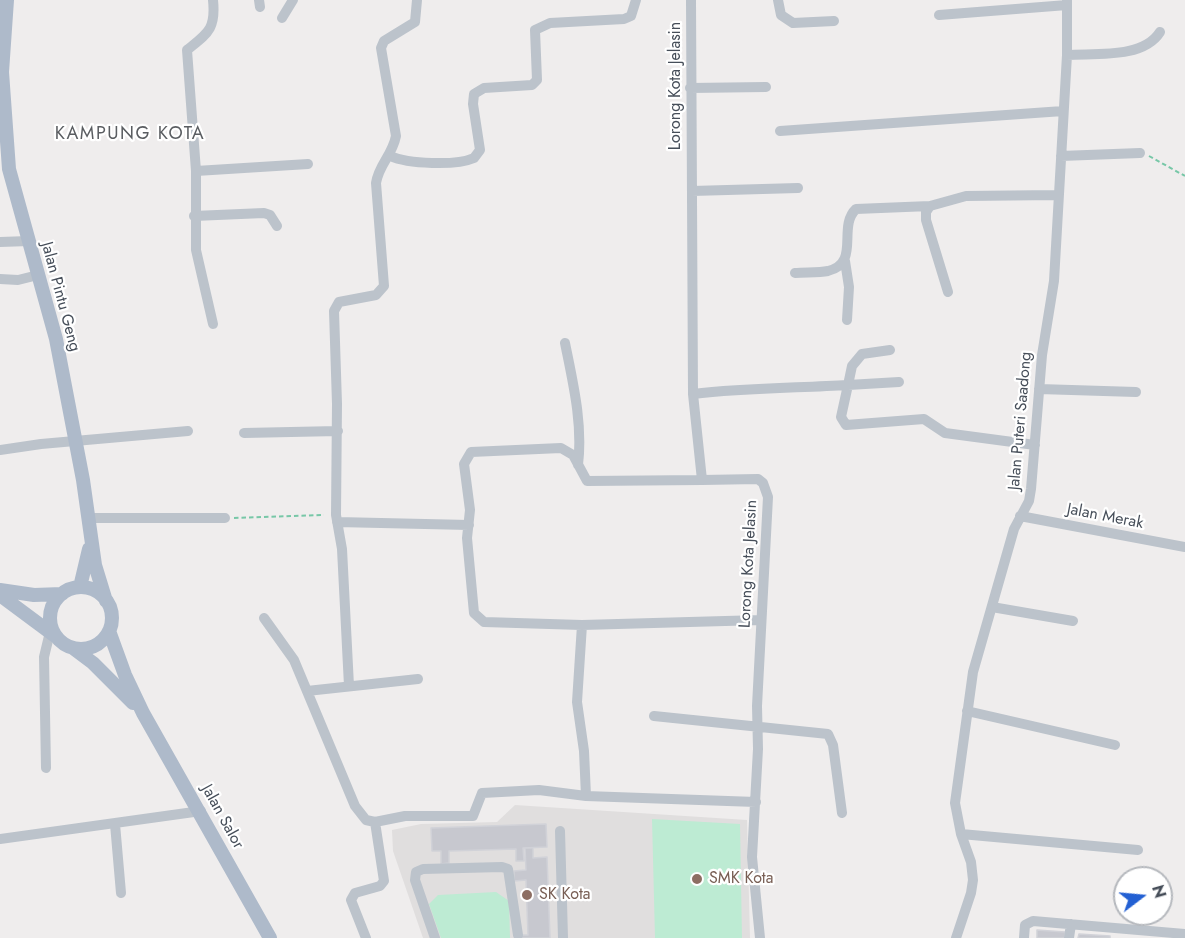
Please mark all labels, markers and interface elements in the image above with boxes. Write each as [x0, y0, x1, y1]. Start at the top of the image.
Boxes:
street label: Lorong Kota Jelasin [666, 22, 686, 150]
district label: KAMPUNG KOTA [55, 124, 205, 146]
street label: Jalan Pintu Geng [36, 240, 84, 354]
street label: Jalan Puteri Saadong [1005, 351, 1037, 491]
street label: Lorong Kota Jelasin [736, 499, 762, 629]
street label: Jalan Merak [1065, 500, 1145, 534]
street label: Jalan Salor [197, 782, 247, 852]
north arrow [1113, 866, 1173, 926]
place label: SMK Kota [709, 869, 773, 889]
marker: SMK Kota [690, 872, 704, 886]
text: N [1146, 882, 1172, 901]
place label: SK Kota [539, 885, 590, 905]
marker: SK Kota [520, 888, 534, 902]

